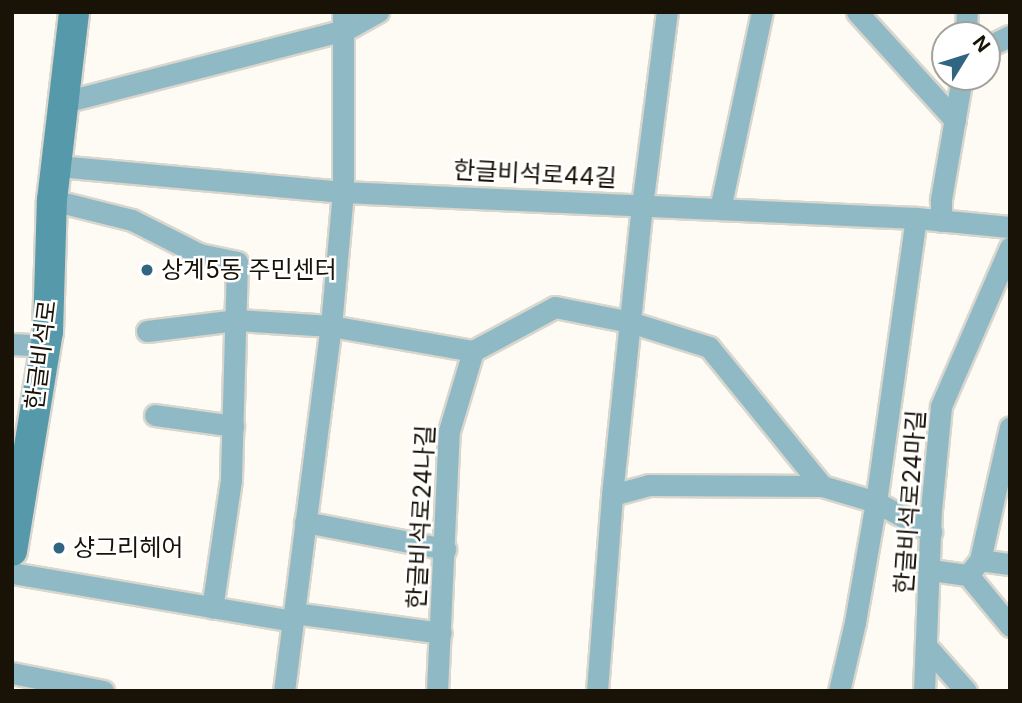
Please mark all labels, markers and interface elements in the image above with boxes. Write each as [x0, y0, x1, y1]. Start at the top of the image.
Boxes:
north arrow [931, 21, 1001, 91]
text: N [968, 31, 995, 57]
street label: 한글비석로44길 [453, 155, 617, 193]
place label: 상계5동 주민센터 [161, 256, 337, 284]
marker: 상계5동 주민센터 [139, 262, 155, 278]
street label: 한글비석로 [20, 298, 62, 412]
street label: 한글비석로24마길 [889, 409, 931, 595]
street label: 한글비석로24나길 [402, 424, 440, 610]
place label: 샹그리헤어 [73, 534, 183, 562]
marker: 샹그리헤어 [51, 540, 67, 556]

